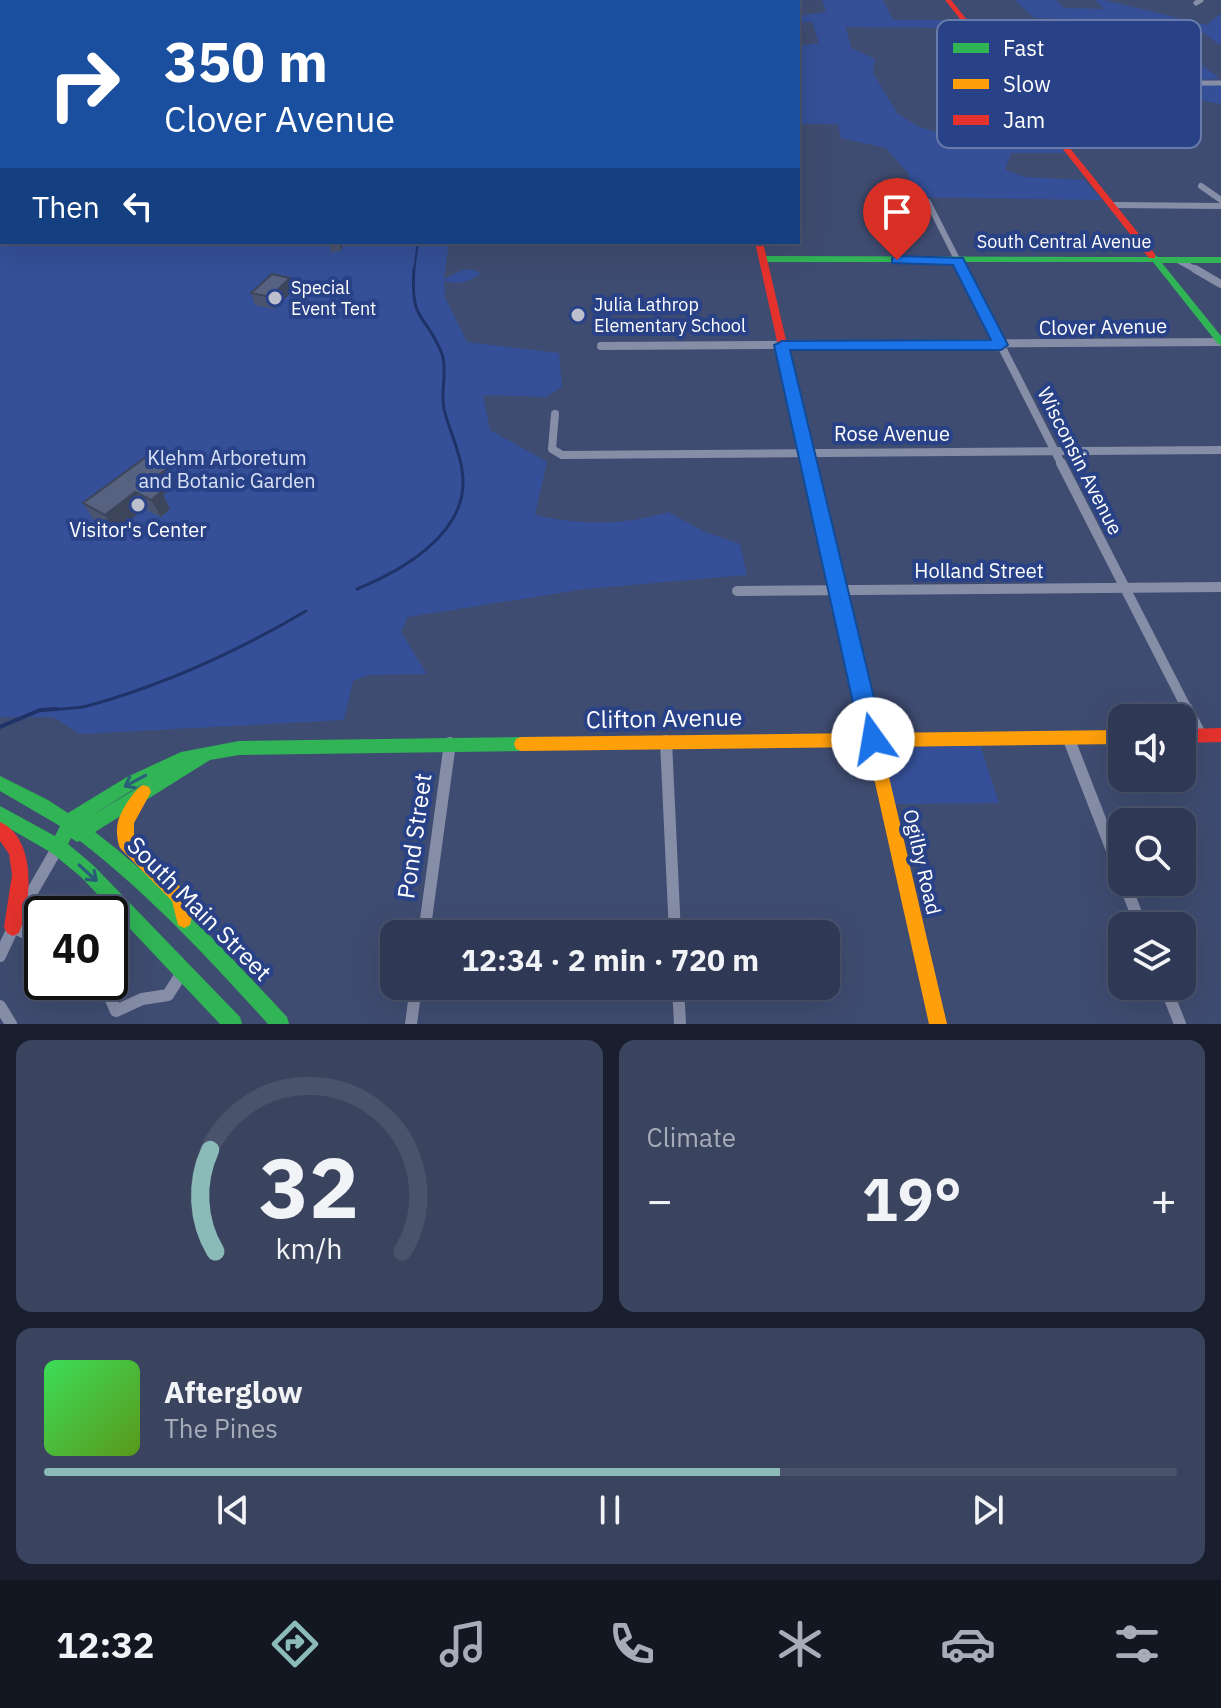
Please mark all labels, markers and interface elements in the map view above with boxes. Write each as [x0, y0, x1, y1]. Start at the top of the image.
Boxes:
legend [937, 20, 1201, 148]
text: 350 m [164, 25, 328, 97]
icon: right [32, 32, 136, 136]
text: Fast [1003, 33, 1044, 62]
text: Slow [1003, 69, 1051, 98]
text: Clover Avenue [164, 95, 395, 142]
text: Jam [1003, 105, 1045, 134]
pin [863, 178, 931, 260]
icon: left [116, 184, 160, 228]
text: Then [32, 187, 100, 226]
icon: arrive [875, 190, 919, 234]
street label: South Central Avenue [977, 230, 1151, 253]
place label: Special Event Tent [291, 276, 376, 320]
marker: Special Event Tent [266, 289, 284, 307]
place label: Julia Lathrop Elementary School [594, 293, 746, 337]
marker: Julia Lathrop Elementary School [569, 306, 587, 324]
street label: Clover Avenue [1039, 312, 1167, 341]
street label: Wisconsin Avenue [1031, 382, 1129, 539]
street label: Rose Avenue [834, 420, 950, 447]
park label: Klehm Arboretum and Botanic Garden [138, 444, 316, 494]
marker: Visitor's Center [129, 496, 147, 514]
place label: Visitor's Center [69, 516, 207, 543]
street label: Holland Street [914, 557, 1044, 584]
position arrow [831, 697, 915, 781]
street label: Clifton Avenue [586, 701, 742, 735]
map controls [1108, 704, 1196, 1000]
button: sound [1108, 704, 1196, 792]
street label: Pond Street [389, 771, 439, 901]
one-way arrow [124, 773, 148, 789]
street label: Ogilby Road [897, 807, 948, 917]
button: search [1108, 808, 1196, 896]
street label: South Main Street [120, 829, 279, 988]
one-way arrow [77, 863, 97, 881]
speed limit sign: 40 [24, 896, 128, 1000]
button: layers [1108, 912, 1196, 1000]
text: 12:34 · 2 min · 720 m [461, 940, 759, 979]
text: Climate [647, 1120, 736, 1154]
text: 32 [259, 1133, 359, 1241]
text: 19° [862, 1159, 962, 1238]
text: − [647, 1171, 673, 1228]
text: + [1151, 1171, 1177, 1228]
text: km/h [276, 1230, 343, 1267]
text: Afterglow [164, 1372, 303, 1411]
text: The Pines [164, 1411, 278, 1445]
icon: previous [211, 1488, 255, 1532]
icon: pause [588, 1488, 632, 1532]
icon: next [966, 1488, 1010, 1532]
icon: directions [267, 1616, 323, 1672]
icon: music [435, 1616, 491, 1672]
icon: phone [604, 1616, 660, 1672]
icon: climate [772, 1616, 828, 1672]
icon: car [940, 1616, 996, 1672]
icon: filters [1109, 1616, 1165, 1672]
text: 12:32 [56, 1621, 154, 1668]

